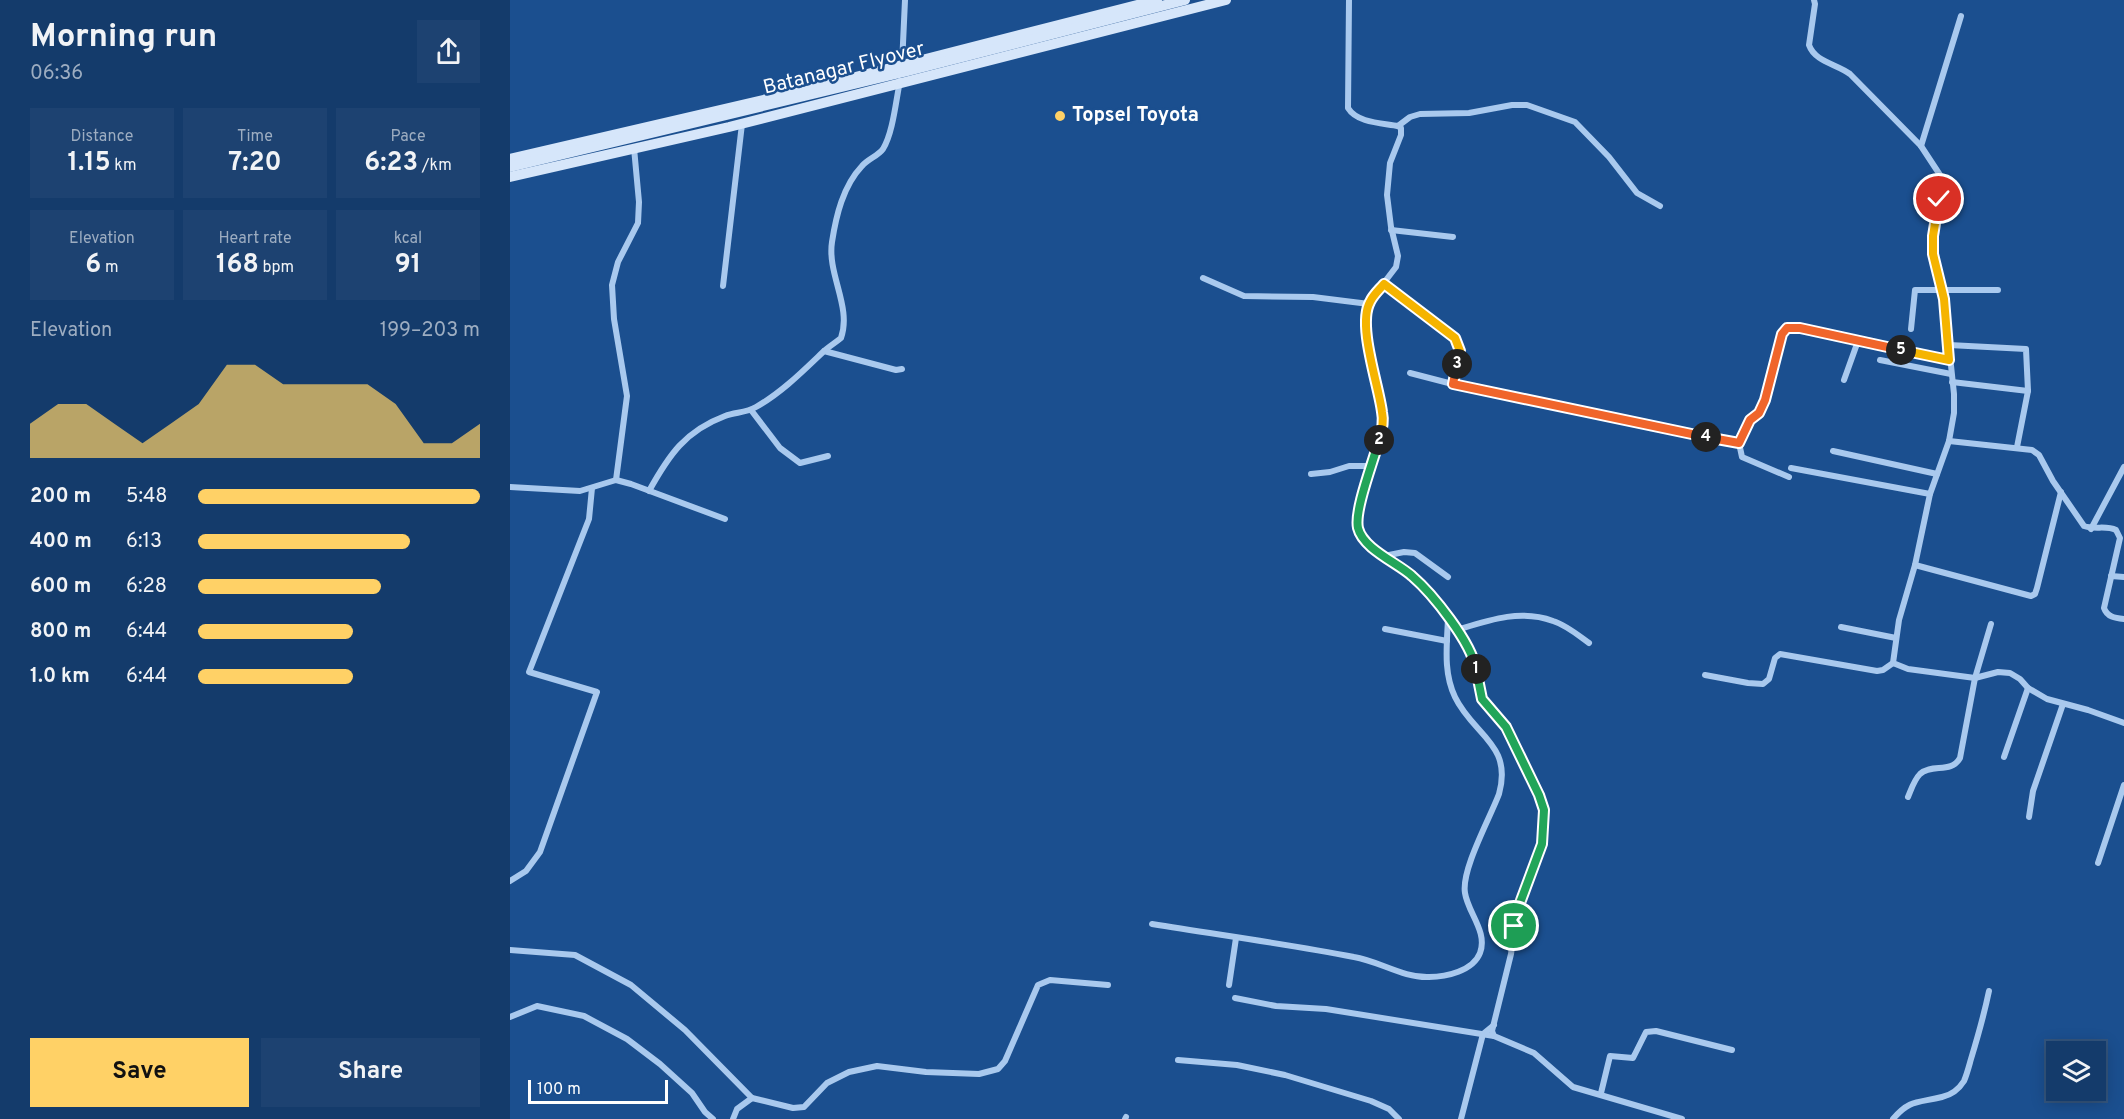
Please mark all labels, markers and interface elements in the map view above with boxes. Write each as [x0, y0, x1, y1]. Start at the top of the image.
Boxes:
text: Morning run [30, 17, 217, 59]
button: share [417, 20, 480, 83]
street label: Batanagar Flyover [761, 36, 928, 102]
text: 06:36 [30, 61, 83, 87]
place label: Topsel Toyota [1072, 103, 1199, 129]
marker: Topsel Toyota [1053, 109, 1067, 123]
text: Distance [71, 127, 133, 147]
text: Time [237, 127, 273, 147]
text: Pace [390, 127, 426, 147]
text: 1.15 [67, 147, 111, 180]
text: 7:20 [228, 147, 282, 180]
text: 6:23 [364, 147, 418, 180]
text: km [111, 156, 137, 176]
text: /km [418, 156, 452, 176]
pin [1913, 173, 1964, 224]
icon: check [1922, 182, 1955, 215]
text: Elevation [69, 229, 135, 249]
text: Heart rate [218, 229, 292, 249]
text: kcal [394, 229, 422, 249]
text: 6 [85, 249, 101, 282]
text: 168 [216, 249, 259, 282]
text: 91 [395, 249, 421, 282]
text: m [101, 258, 119, 278]
text: bpm [259, 258, 294, 278]
text: Elevation [30, 318, 112, 344]
text: 199–203 m [380, 318, 480, 344]
pin: 5 [1886, 335, 1916, 365]
text: 5 [1896, 340, 1906, 360]
pin: 3 [1442, 349, 1472, 379]
text: 3 [1452, 354, 1462, 374]
pin: 4 [1691, 422, 1721, 452]
pin: 2 [1364, 425, 1394, 455]
text: 4 [1701, 427, 1711, 447]
text: 2 [1374, 430, 1384, 450]
text: 200 m [30, 484, 91, 510]
text: 5:48 [126, 484, 168, 510]
text: 400 m [30, 529, 92, 555]
text: 6:13 [126, 529, 162, 555]
text: 600 m [30, 574, 91, 600]
text: 6:28 [126, 574, 167, 600]
text: 800 m [30, 619, 91, 645]
text: 6:44 [126, 619, 167, 645]
pin: 1 [1461, 654, 1491, 684]
text: 1 [1473, 659, 1479, 679]
text: 1.0 km [30, 664, 90, 690]
text: 6:44 [126, 664, 167, 690]
pin [1488, 900, 1539, 951]
icon: arrive [1497, 909, 1530, 942]
button: Save [30, 1038, 249, 1107]
button: Share [261, 1038, 480, 1107]
map controls [2046, 1041, 2106, 1101]
button: layers [2046, 1041, 2106, 1101]
scale bar [528, 1077, 668, 1104]
text: 100 m [537, 1080, 581, 1100]

